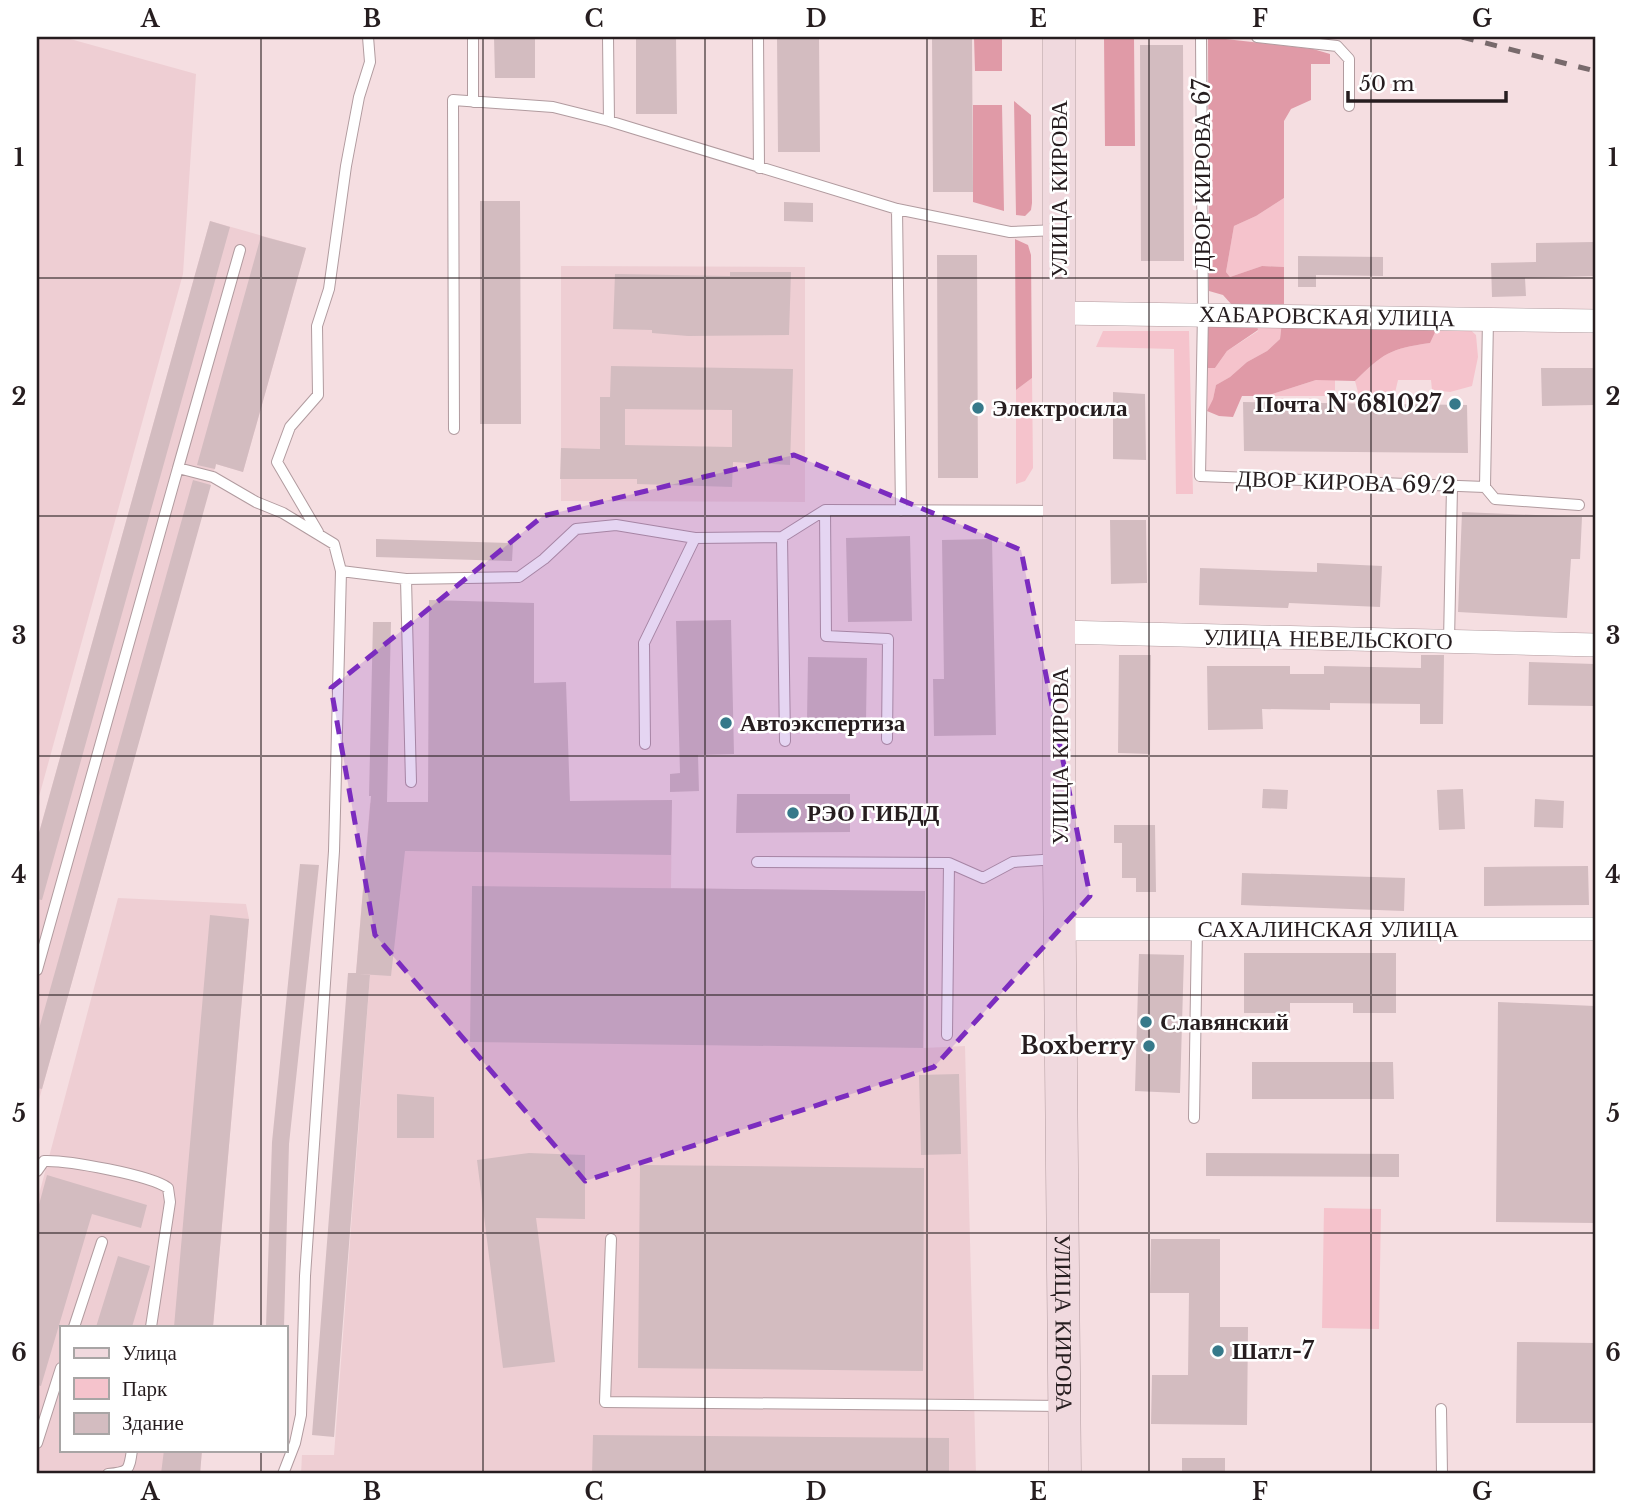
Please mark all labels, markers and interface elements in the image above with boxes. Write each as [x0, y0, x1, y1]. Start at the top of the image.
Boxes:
text: A [140, 5, 161, 33]
text: B [363, 5, 381, 33]
text: C [585, 5, 603, 33]
text: D [805, 5, 827, 33]
text: E [1029, 5, 1047, 33]
text: F [1252, 5, 1268, 33]
text: G [1472, 5, 1492, 33]
scale bar [1348, 60, 1506, 104]
text: 50 m [1359, 71, 1415, 97]
street label: ДВОР КИРОВА 67 [1188, 78, 1216, 271]
street label: УЛИЦА КИРОВА [1045, 100, 1073, 278]
text: 1 [14, 144, 24, 172]
text: 1 [1608, 144, 1618, 172]
street label: ХАБАРОВСКАЯ УЛИЦА [1199, 300, 1456, 332]
text: 2 [12, 383, 26, 411]
text: 2 [1606, 383, 1620, 411]
place label: Почта №681027 [1255, 390, 1442, 418]
place label: Электросила [992, 394, 1128, 422]
marker: Почта №681027 [1447, 396, 1463, 412]
marker: Электросила [970, 400, 986, 416]
street label: ДВОР КИРОВА 69/2 [1236, 464, 1456, 500]
text: 3 [12, 622, 26, 650]
text: 3 [1606, 622, 1620, 650]
street label: УЛИЦА НЕВЕЛЬСКОГО [1203, 623, 1453, 655]
street label: УЛИЦА КИРОВА [1046, 667, 1074, 845]
place label: Автоэкспертиза [740, 709, 906, 737]
marker: Автоэкспертиза [718, 715, 734, 731]
place label: РЭО ГИБДД [807, 799, 940, 827]
marker: РЭО ГИБДД [785, 805, 801, 821]
text: 4 [11, 861, 27, 889]
text: 4 [1605, 861, 1621, 889]
street label: САХАЛИНСКАЯ УЛИЦА [1197, 915, 1459, 943]
place label: Славянский [1160, 1008, 1289, 1036]
marker: Славянский [1138, 1014, 1154, 1030]
place label: Boxberry [1020, 1032, 1136, 1060]
marker: Boxberry [1141, 1038, 1157, 1054]
text: 5 [12, 1100, 26, 1128]
text: 5 [1606, 1100, 1620, 1128]
street label: УЛИЦА КИРОВА [1049, 1234, 1078, 1412]
legend [60, 1326, 287, 1452]
place label: Шатл-7 [1232, 1337, 1315, 1365]
text: 6 [11, 1339, 27, 1367]
text: 6 [1605, 1339, 1621, 1367]
text: Улица [122, 1340, 177, 1366]
marker: Шатл-7 [1210, 1343, 1226, 1359]
text: Парк [122, 1376, 168, 1402]
text: Здание [122, 1410, 184, 1436]
text: A [140, 1478, 161, 1506]
text: B [363, 1478, 381, 1506]
text: C [585, 1478, 603, 1506]
text: D [805, 1478, 827, 1506]
text: E [1029, 1478, 1047, 1506]
text: F [1252, 1478, 1268, 1506]
text: G [1472, 1478, 1492, 1506]

